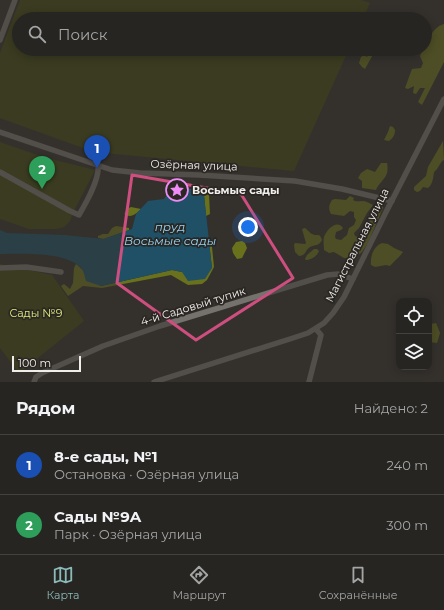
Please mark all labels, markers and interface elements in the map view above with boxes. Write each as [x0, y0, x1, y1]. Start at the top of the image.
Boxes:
search box [12, 12, 432, 56]
icon: search [26, 23, 48, 45]
text: Поиск [58, 25, 107, 44]
pin: 1 [84, 135, 110, 168]
pin: 2 [29, 156, 55, 189]
street label: Озёрная улица [150, 156, 238, 174]
place icon: Восьмые сады [164, 177, 190, 203]
place label: Восьмые сады [192, 183, 279, 197]
street label: Магистральная улица [322, 186, 392, 304]
your location [238, 217, 258, 237]
water label: пруд Восьмые сады [124, 219, 216, 248]
street label: 4-й Садовый тупик [139, 283, 248, 329]
map controls [396, 298, 432, 370]
button: locate [396, 298, 432, 334]
park label: Сады №9 [9, 306, 63, 320]
button: layers [396, 334, 432, 370]
scale bar [12, 354, 81, 373]
text: 100 m [18, 356, 51, 370]
text: Рядом [16, 398, 75, 418]
text: Найдено: 2 [354, 400, 428, 416]
text: 8-е сады, №1 [54, 447, 158, 466]
text: 1 [26, 457, 32, 473]
text: 240 m [387, 457, 428, 473]
text: Остановка · Озёрная улица [54, 466, 239, 482]
text: Сады №9А [54, 507, 142, 526]
text: 2 [25, 517, 33, 533]
text: 300 m [386, 517, 428, 533]
text: Парк · Озёрная улица [54, 526, 202, 542]
tab: Карта [46, 564, 79, 602]
tab: Маршрут [172, 564, 226, 602]
tab: Сохранённые [319, 564, 398, 602]

